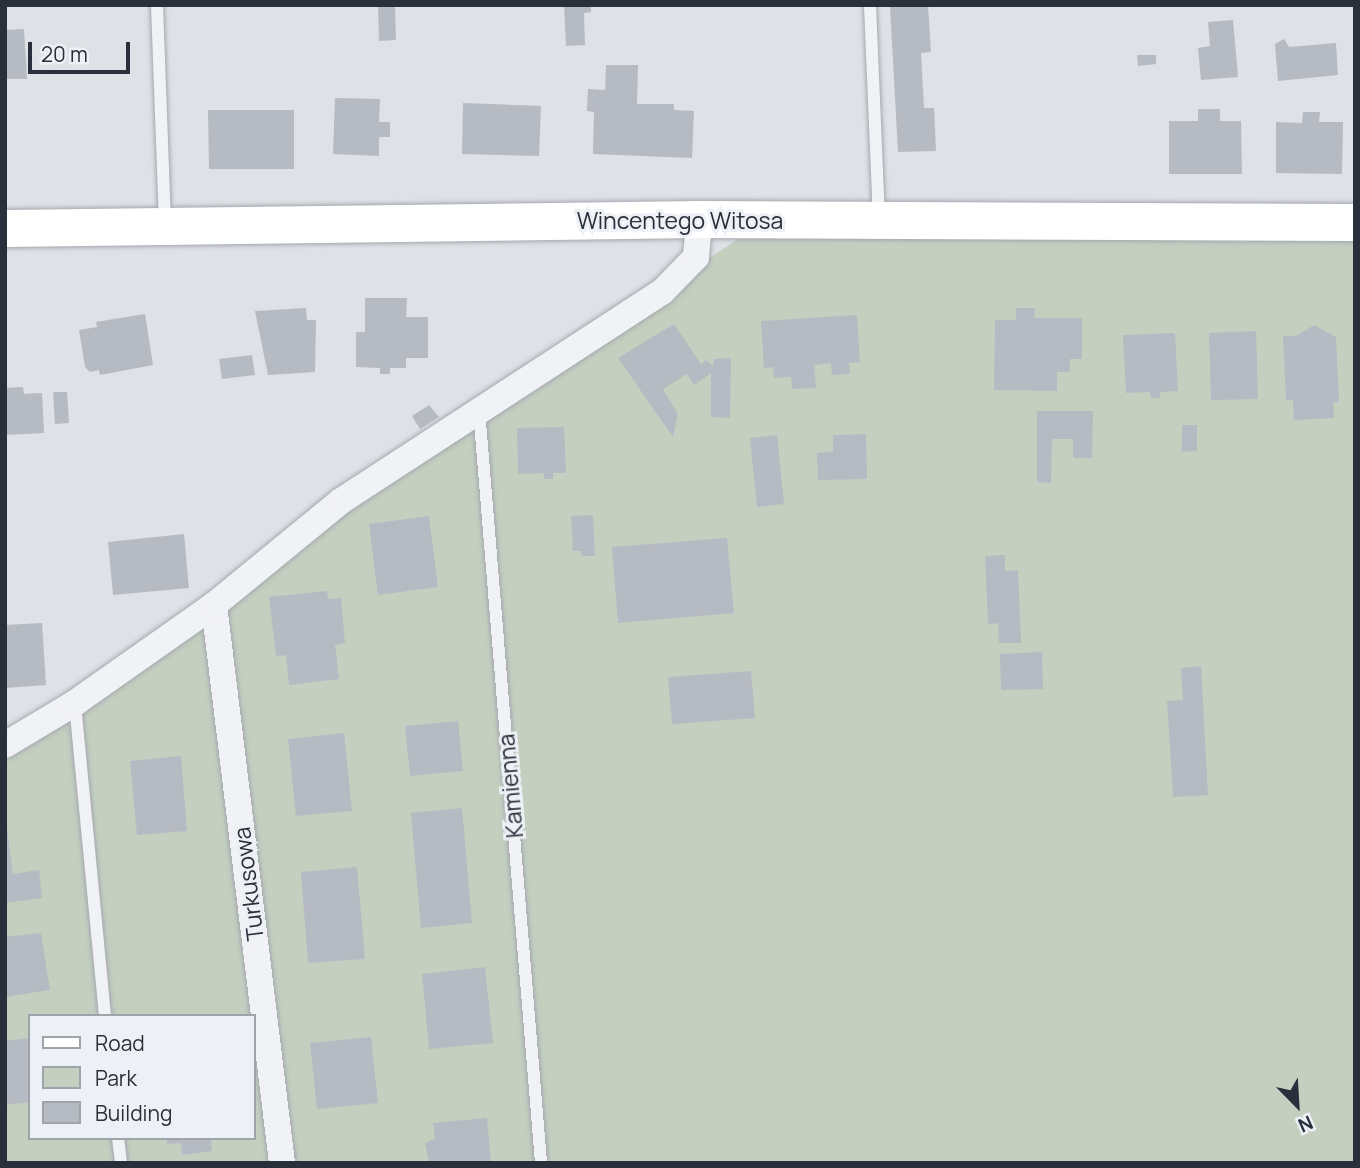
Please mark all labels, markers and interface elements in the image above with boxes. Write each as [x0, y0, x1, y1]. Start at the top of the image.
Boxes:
scale bar [32, 28, 133, 72]
text: 20 m [41, 40, 88, 68]
street label: Wincentego Witosa [577, 206, 783, 234]
street label: Kamienna [492, 733, 528, 839]
street label: Turkusowa [227, 825, 269, 943]
legend [28, 1014, 256, 1140]
text: Road [95, 1029, 145, 1057]
text: Park [95, 1064, 137, 1092]
north arrow [1262, 1070, 1332, 1140]
text: Building [95, 1099, 172, 1127]
text: N [1294, 1110, 1317, 1139]

